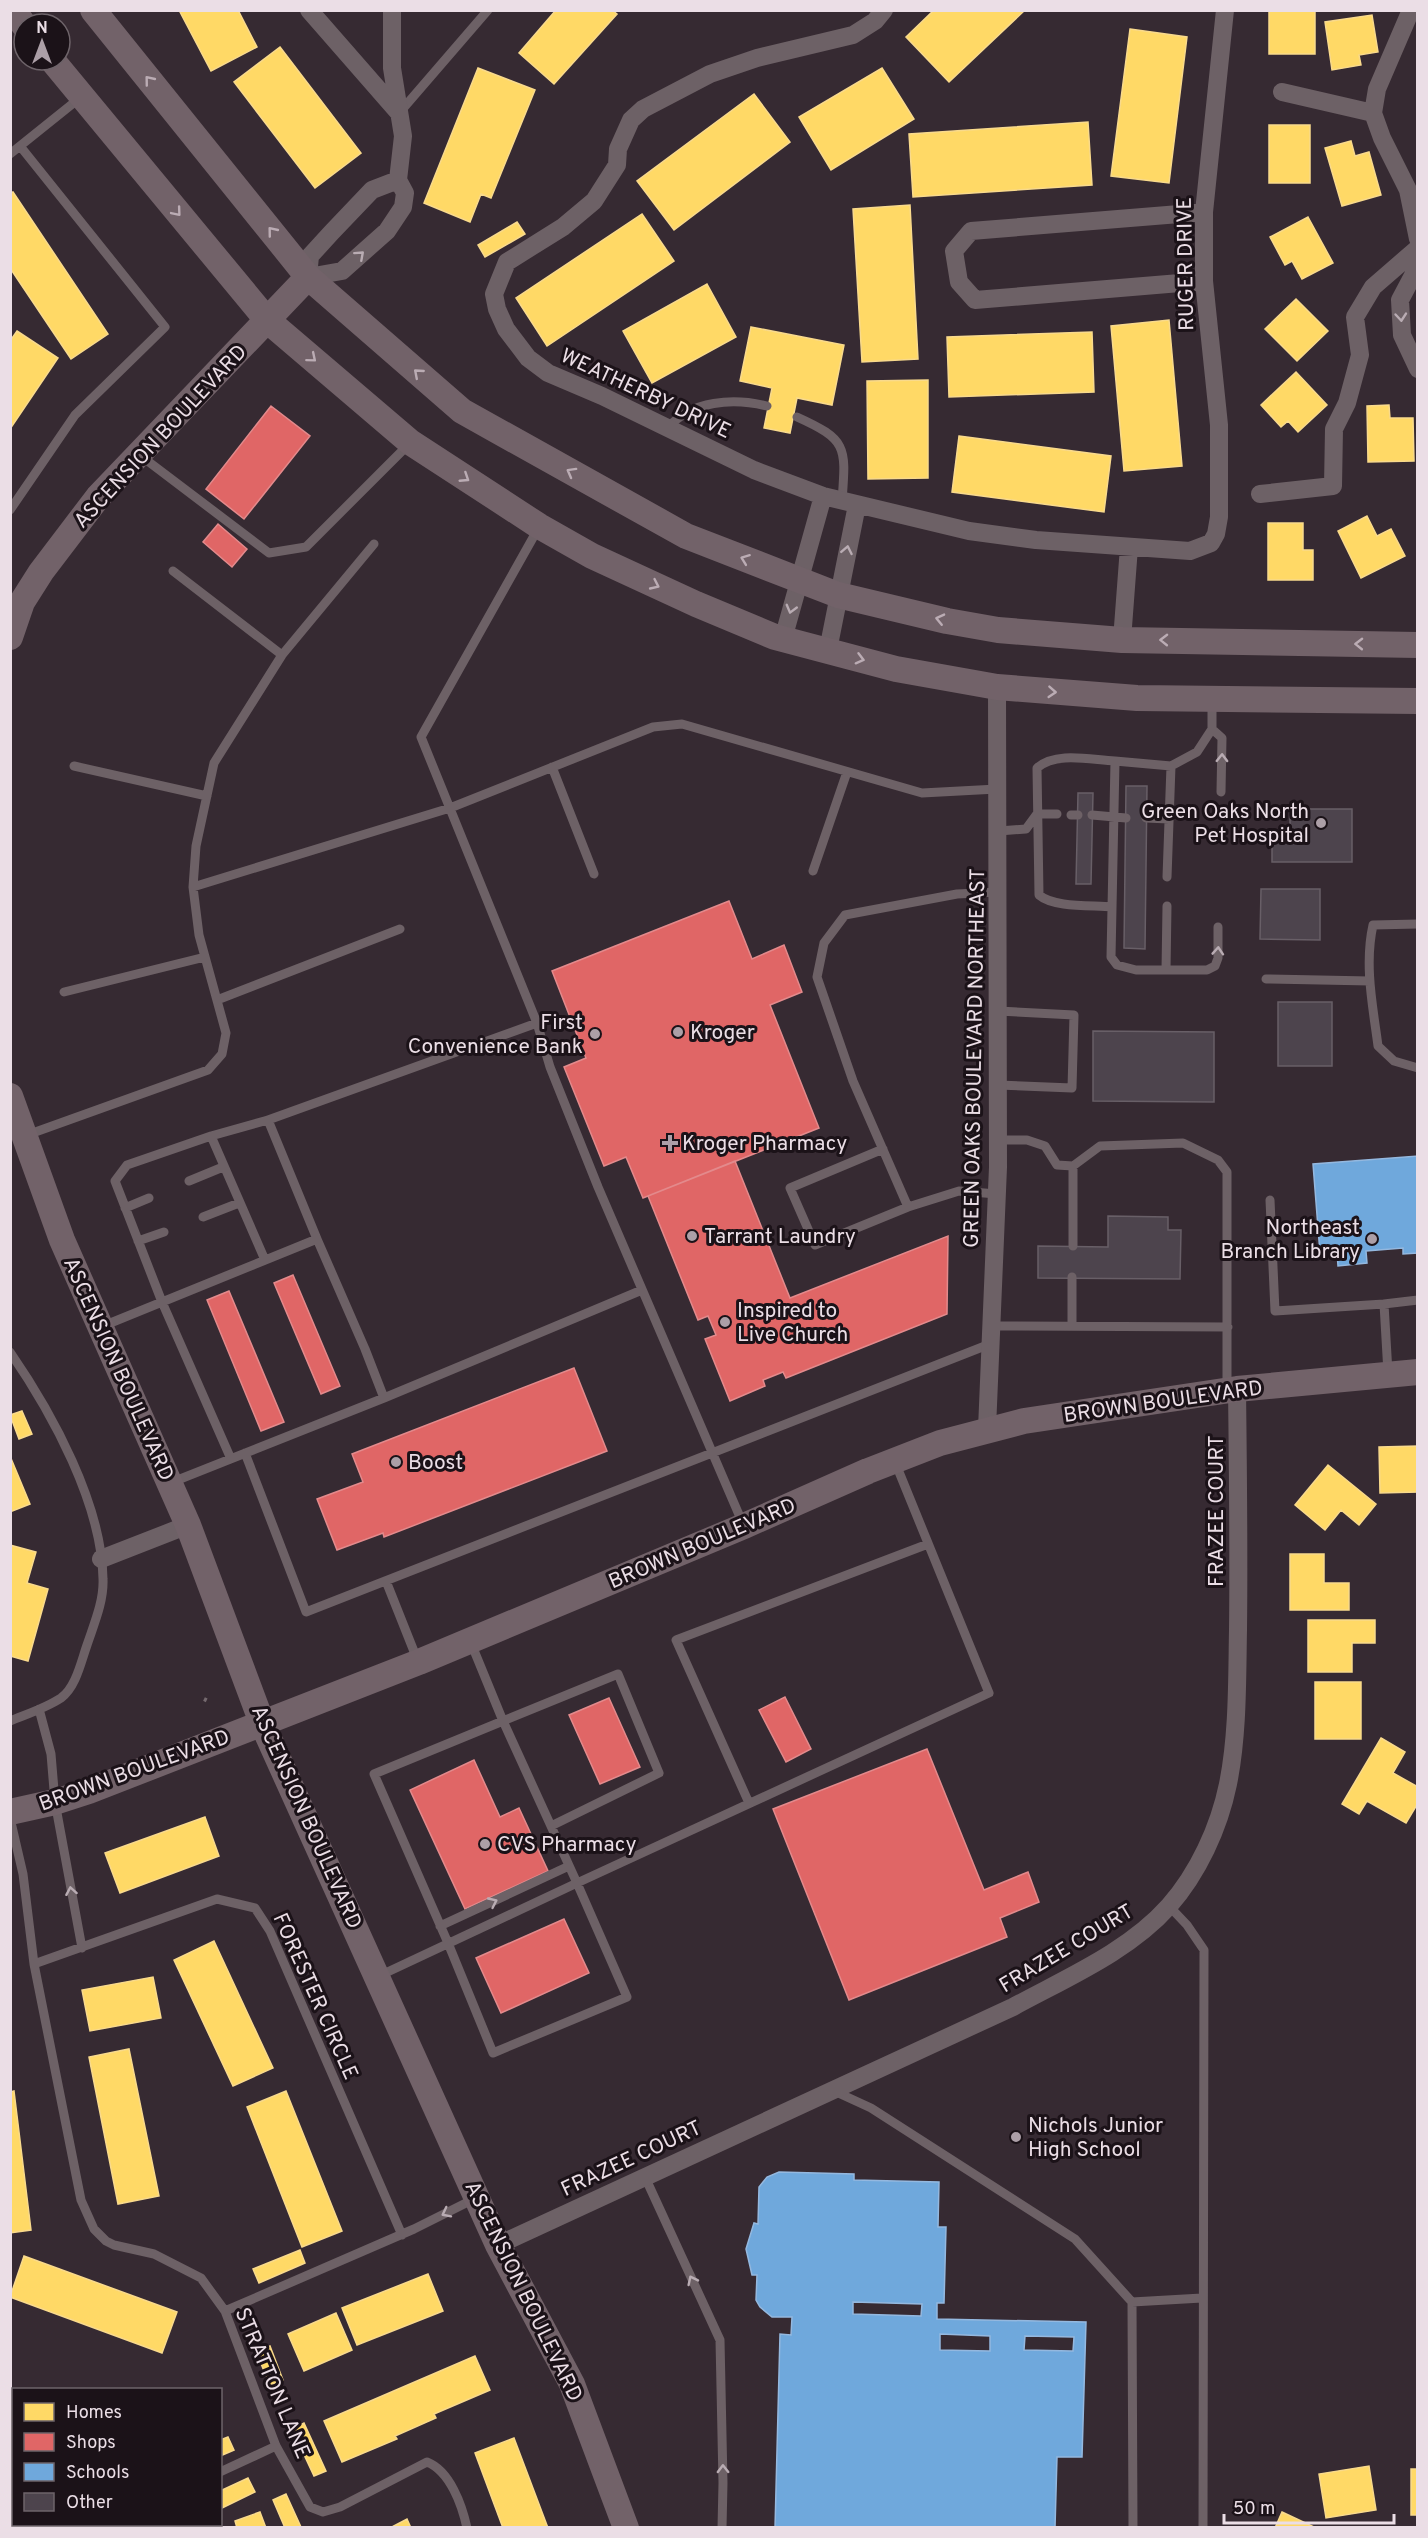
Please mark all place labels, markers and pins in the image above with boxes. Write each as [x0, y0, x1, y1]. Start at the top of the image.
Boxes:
place label: Green Oaks North Pet Hospital [1141, 799, 1309, 850]
marker: Green Oaks North Pet Hospital [1314, 816, 1328, 830]
place label: First Convenience Bank [408, 1010, 583, 1061]
place label: Kroger [690, 1020, 755, 1047]
marker: Kroger [671, 1025, 685, 1039]
marker: First Convenience Bank [588, 1027, 602, 1041]
place label: Kroger Pharmacy [682, 1131, 847, 1158]
marker: Kroger Pharmacy [663, 1136, 677, 1150]
place label: Northeast Branch Library [1220, 1215, 1360, 1266]
place label: Tarrant Laundry [704, 1224, 856, 1251]
marker: Tarrant Laundry [685, 1229, 699, 1243]
marker: Northeast Branch Library [1365, 1232, 1379, 1246]
place label: Inspired to Live Church [737, 1298, 848, 1349]
marker: Inspired to Live Church [718, 1315, 732, 1329]
place label: Boost [408, 1450, 463, 1477]
marker: Boost [389, 1455, 403, 1469]
place label: CVS Pharmacy [497, 1832, 637, 1859]
marker: CVS Pharmacy [478, 1837, 492, 1851]
place label: Nichols Junior High School [1028, 2113, 1163, 2164]
marker: Nichols Junior High School [1009, 2130, 1023, 2144]

